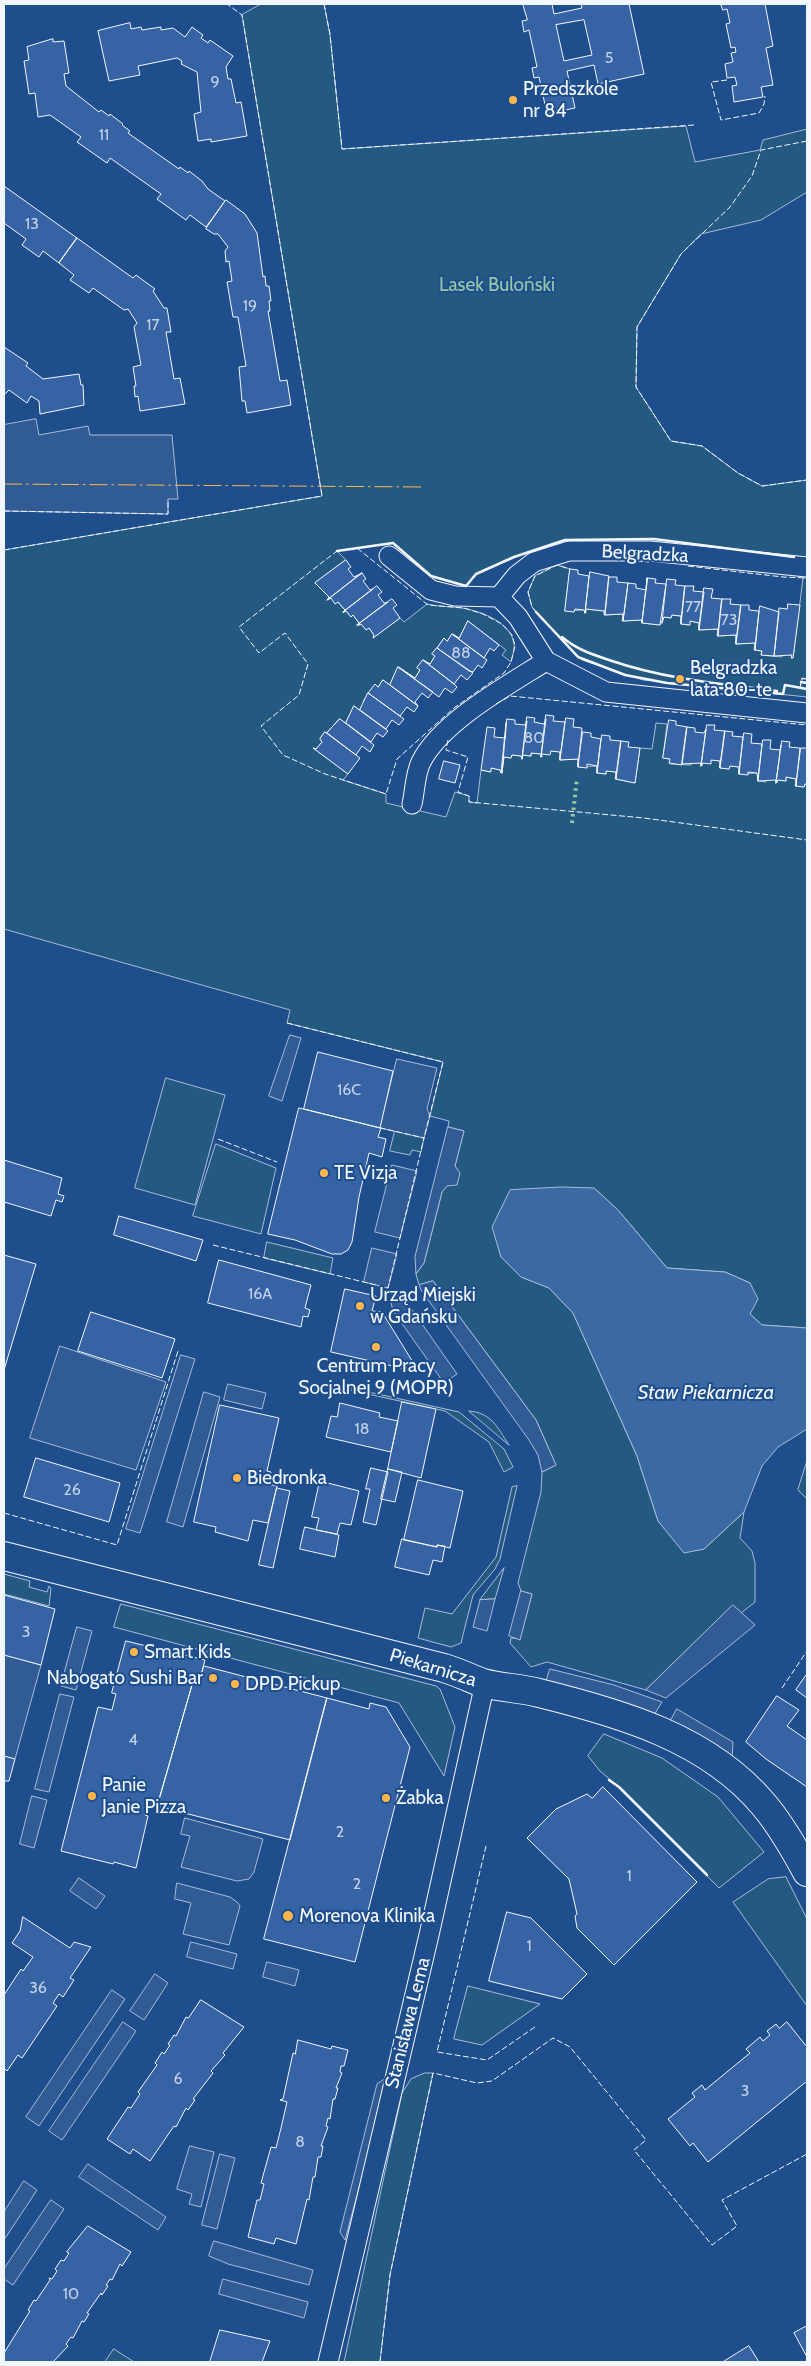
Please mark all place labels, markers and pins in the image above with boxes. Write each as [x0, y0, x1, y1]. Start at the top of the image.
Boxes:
place label: Przedszkole nr 84 [523, 78, 618, 122]
marker: Przedszkole nr 84 [507, 94, 519, 106]
place label: Belgradzka lata 80-te [690, 657, 777, 701]
marker: Belgradzka lata 80-te [674, 673, 686, 685]
place label: TE Vizja [334, 1162, 397, 1184]
marker: TE Vizja [318, 1167, 330, 1179]
place label: Urząd Miejski w Gdańsku [370, 1284, 476, 1328]
marker: Urząd Miejski w Gdańsku [354, 1300, 366, 1312]
marker: Centrum Pracy Socjalnej 9 (MOPR) [370, 1341, 382, 1353]
place label: Centrum Pracy Socjalnej 9 (MOPR) [298, 1355, 454, 1399]
place label: Biedronka [247, 1467, 327, 1489]
marker: Biedronka [231, 1472, 243, 1484]
place label: Smart Kids [144, 1641, 231, 1663]
marker: Smart Kids [128, 1646, 140, 1658]
place label: Nabogato Sushi Bar [46, 1667, 203, 1689]
marker: Nabogato Sushi Bar [207, 1672, 219, 1684]
place label: DPD Pickup [245, 1673, 340, 1695]
marker: DPD Pickup [229, 1678, 241, 1690]
place label: Panie Janie Pizza [102, 1774, 186, 1818]
place label: Żabka [396, 1787, 444, 1809]
marker: Panie Janie Pizza [86, 1790, 98, 1802]
marker: Żabka [380, 1792, 392, 1804]
place label: Morenova Klinika [299, 1905, 435, 1927]
marker: Morenova Klinika [281, 1909, 295, 1923]

